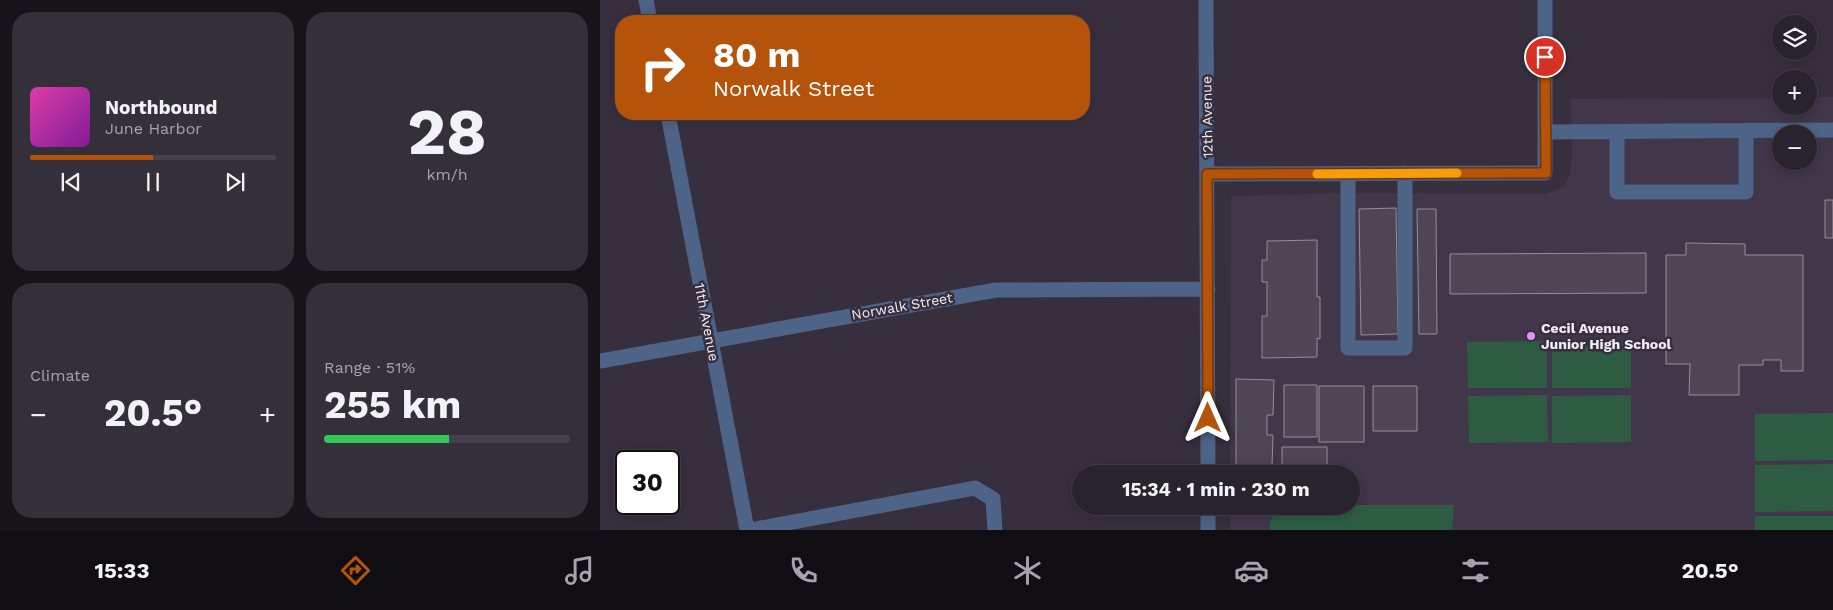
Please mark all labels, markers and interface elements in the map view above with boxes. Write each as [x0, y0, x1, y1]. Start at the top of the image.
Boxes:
map controls [1772, 15, 1817, 170]
button: layers [1772, 15, 1817, 60]
text: 80 m [713, 34, 800, 76]
icon: right [630, 35, 695, 100]
pin [1524, 36, 1566, 78]
icon: arrive [1531, 43, 1559, 71]
button: + [1772, 70, 1817, 115]
text: Norwalk Street [713, 76, 874, 101]
street label: 12th Avenue [1198, 76, 1216, 158]
text: 28 [407, 94, 487, 170]
text: Northbound [105, 96, 217, 119]
text: June Harbor [105, 119, 202, 138]
button: − [1772, 125, 1817, 170]
text: km/h [426, 165, 468, 184]
icon: previous [57, 168, 85, 196]
icon: pause [139, 168, 167, 196]
icon: next [221, 168, 249, 196]
street label: 11th Avenue [692, 282, 722, 362]
street label: Norwalk Street [850, 289, 954, 323]
place label: Cecil Avenue Junior High School [1541, 320, 1672, 352]
marker: Cecil Avenue Junior High School [1525, 330, 1537, 342]
text: Range · 51% [324, 358, 415, 377]
text: Climate [30, 366, 90, 385]
text: 255 km [324, 383, 461, 427]
text: 20.5° [104, 391, 202, 435]
position arrow [1181, 391, 1233, 443]
text: − [30, 398, 47, 431]
text: + [259, 398, 276, 431]
speed limit sign: 30 [615, 450, 680, 515]
text: 15:34 · 1 min · 230 m [1122, 478, 1310, 501]
icon: directions [338, 553, 373, 588]
icon: music [562, 553, 597, 588]
icon: phone [786, 553, 821, 588]
icon: climate [1010, 553, 1045, 588]
icon: car [1234, 553, 1269, 588]
icon: filters [1458, 553, 1493, 588]
text: 15:33 [94, 558, 149, 583]
text: 20.5° [1681, 558, 1739, 583]

